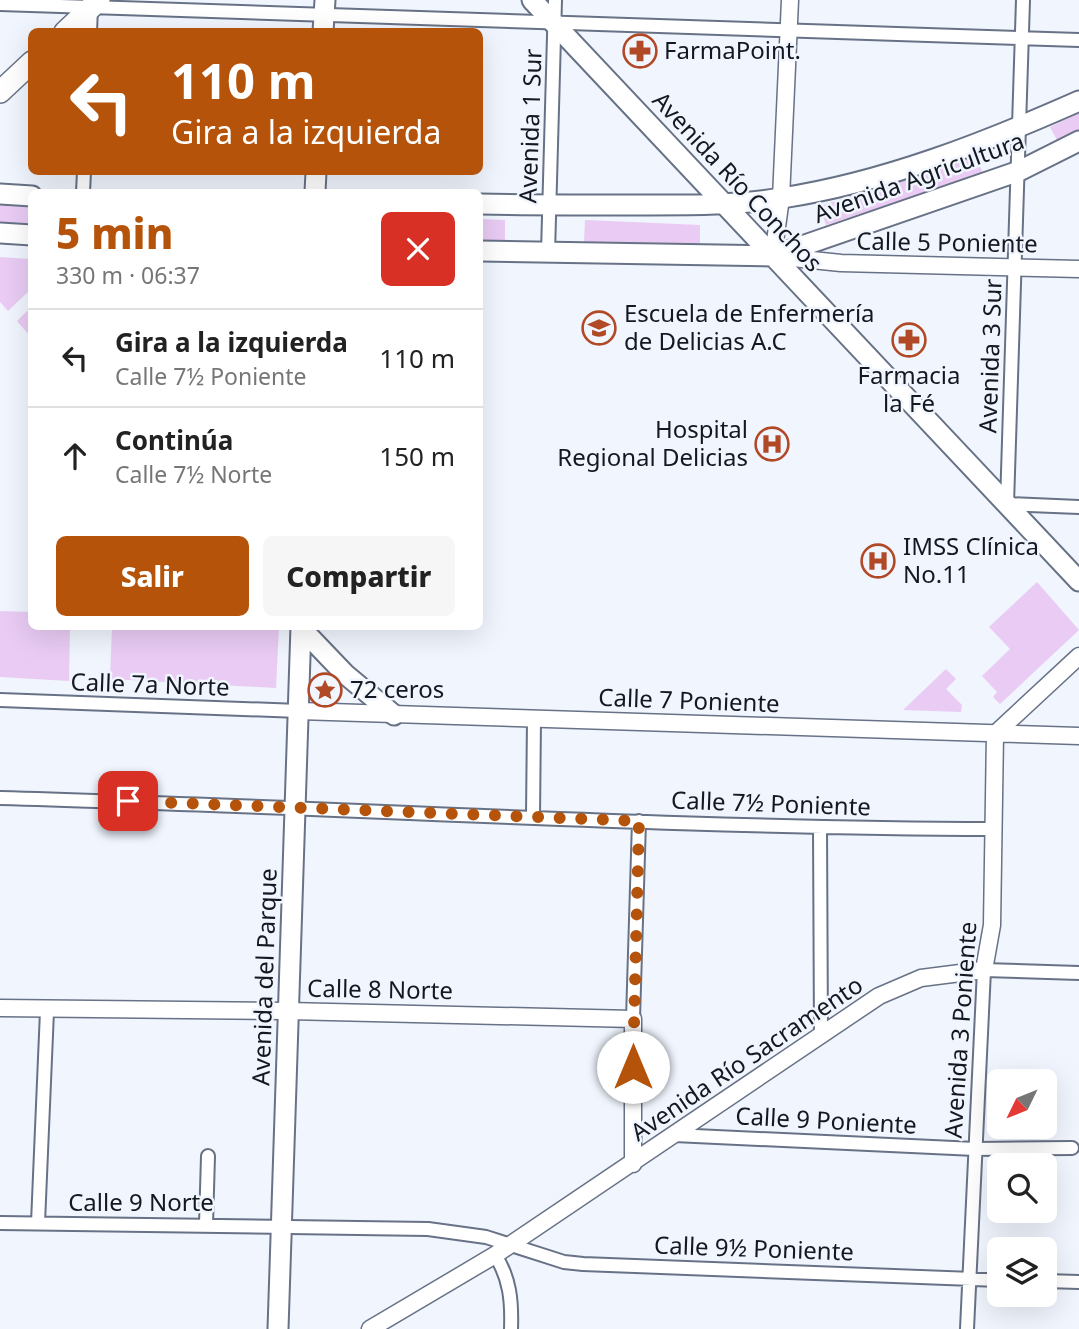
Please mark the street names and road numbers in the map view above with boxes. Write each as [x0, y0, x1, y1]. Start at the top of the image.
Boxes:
street label: Avenida 1 Sur [510, 48, 549, 204]
street label: Avenida Río Conchos [646, 84, 830, 278]
street label: Avenida Agricultura [809, 123, 1028, 230]
street label: Calle 5 Poniente [856, 223, 1038, 260]
street label: Avenida 3 Sur [970, 278, 1009, 434]
street label: Calle 7a Norte [70, 664, 230, 703]
street label: Calle 7 Poniente [598, 680, 780, 719]
street label: Calle 7½ Poniente [671, 783, 872, 822]
street label: Avenida del Parque [243, 868, 284, 1086]
street label: Avenida 3 Poniente [935, 920, 984, 1139]
street label: Avenida Río Sacramento [624, 968, 869, 1148]
street label: Calle 8 Norte [307, 971, 453, 1006]
street label: Calle 9 Poniente [735, 1098, 918, 1141]
street label: Calle 9 Norte [68, 1185, 214, 1218]
street label: Calle 9½ Poniente [654, 1228, 855, 1267]

